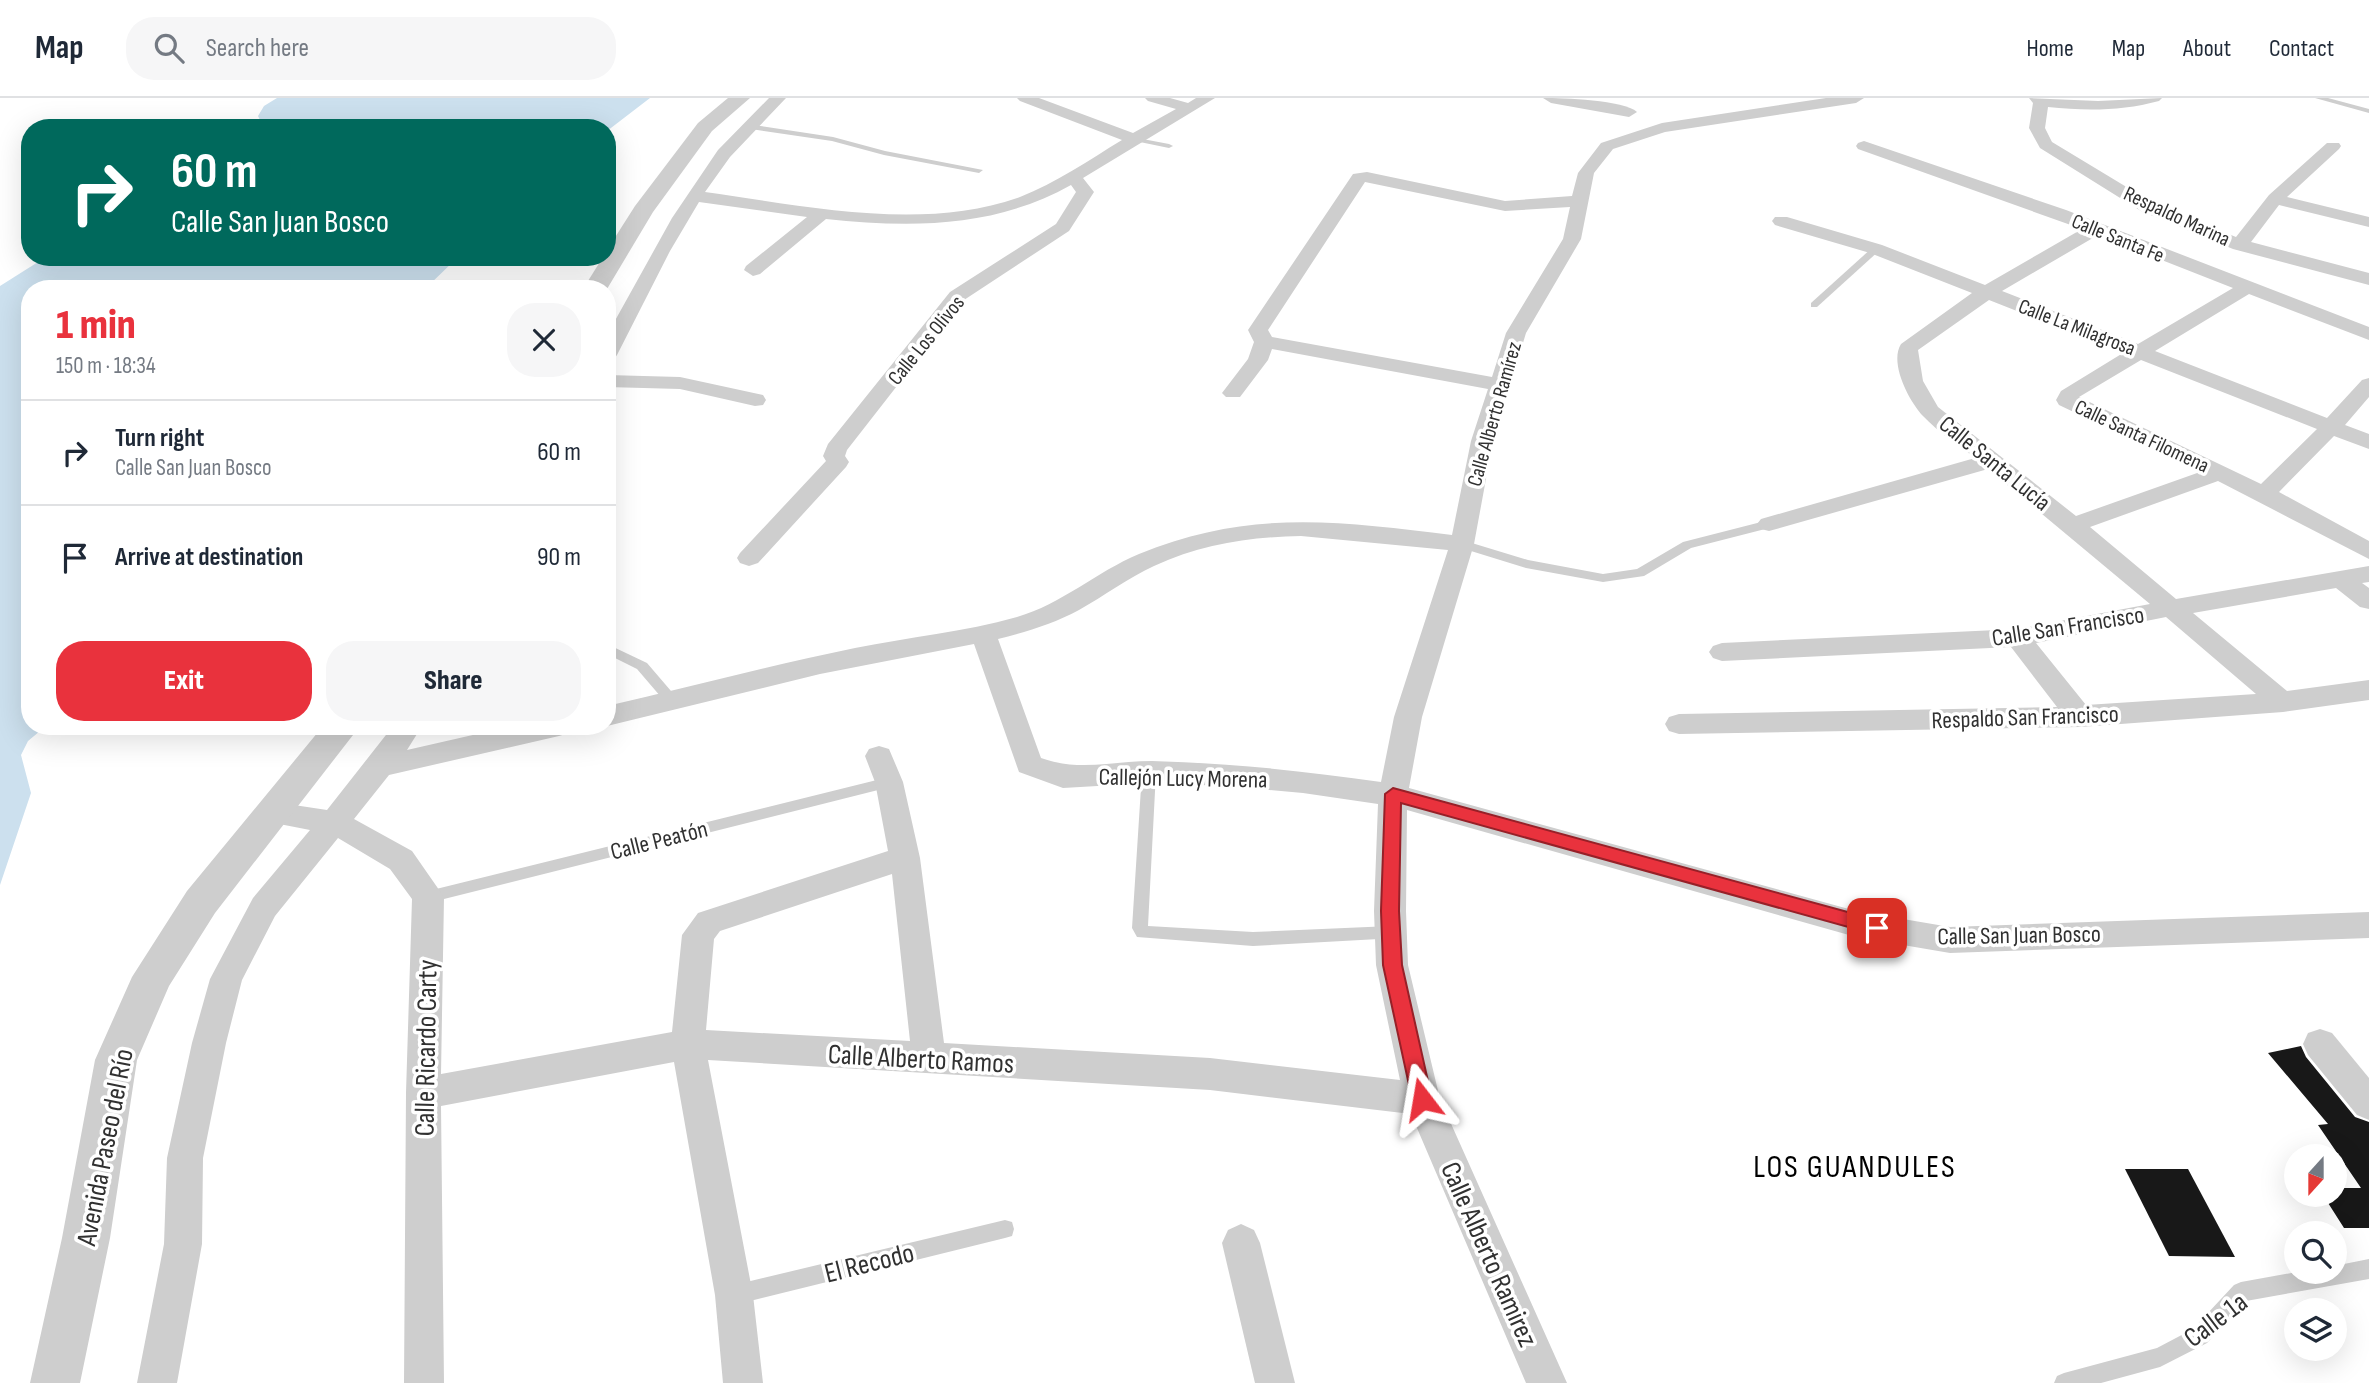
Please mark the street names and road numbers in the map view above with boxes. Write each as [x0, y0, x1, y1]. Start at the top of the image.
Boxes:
street label: Respaldo Marina [2120, 181, 2234, 252]
street label: Calle Santa Fe [2068, 209, 2168, 268]
street label: Calle Los Olivos [883, 291, 970, 390]
street label: Calle La Milagrosa [2015, 294, 2139, 361]
street label: Calle Alberto Ramírez [1462, 339, 1527, 489]
street label: Calle Santa Filomena [2071, 394, 2213, 478]
street label: Calle Santa Lucía [1933, 410, 2056, 517]
street label: Calle San Francisco [1990, 600, 2146, 653]
street label: Respaldo San Francisco [1931, 700, 2119, 735]
street label: Callejón Lucy Morena [1098, 763, 1268, 794]
street label: Calle Peatón [607, 814, 711, 867]
street label: Calle San Juan Bosco [1937, 920, 2101, 951]
street label: Calle Ricardo Carty [408, 959, 445, 1137]
street label: Calle Alberto Ramos [827, 1038, 1015, 1081]
street label: Avenida Paseo del Río [70, 1046, 141, 1249]
street label: Calle Alberto Ramirez [1433, 1157, 1544, 1352]
street label: El Recodo [821, 1236, 918, 1290]
street label: Calle 1a [2178, 1286, 2254, 1355]

